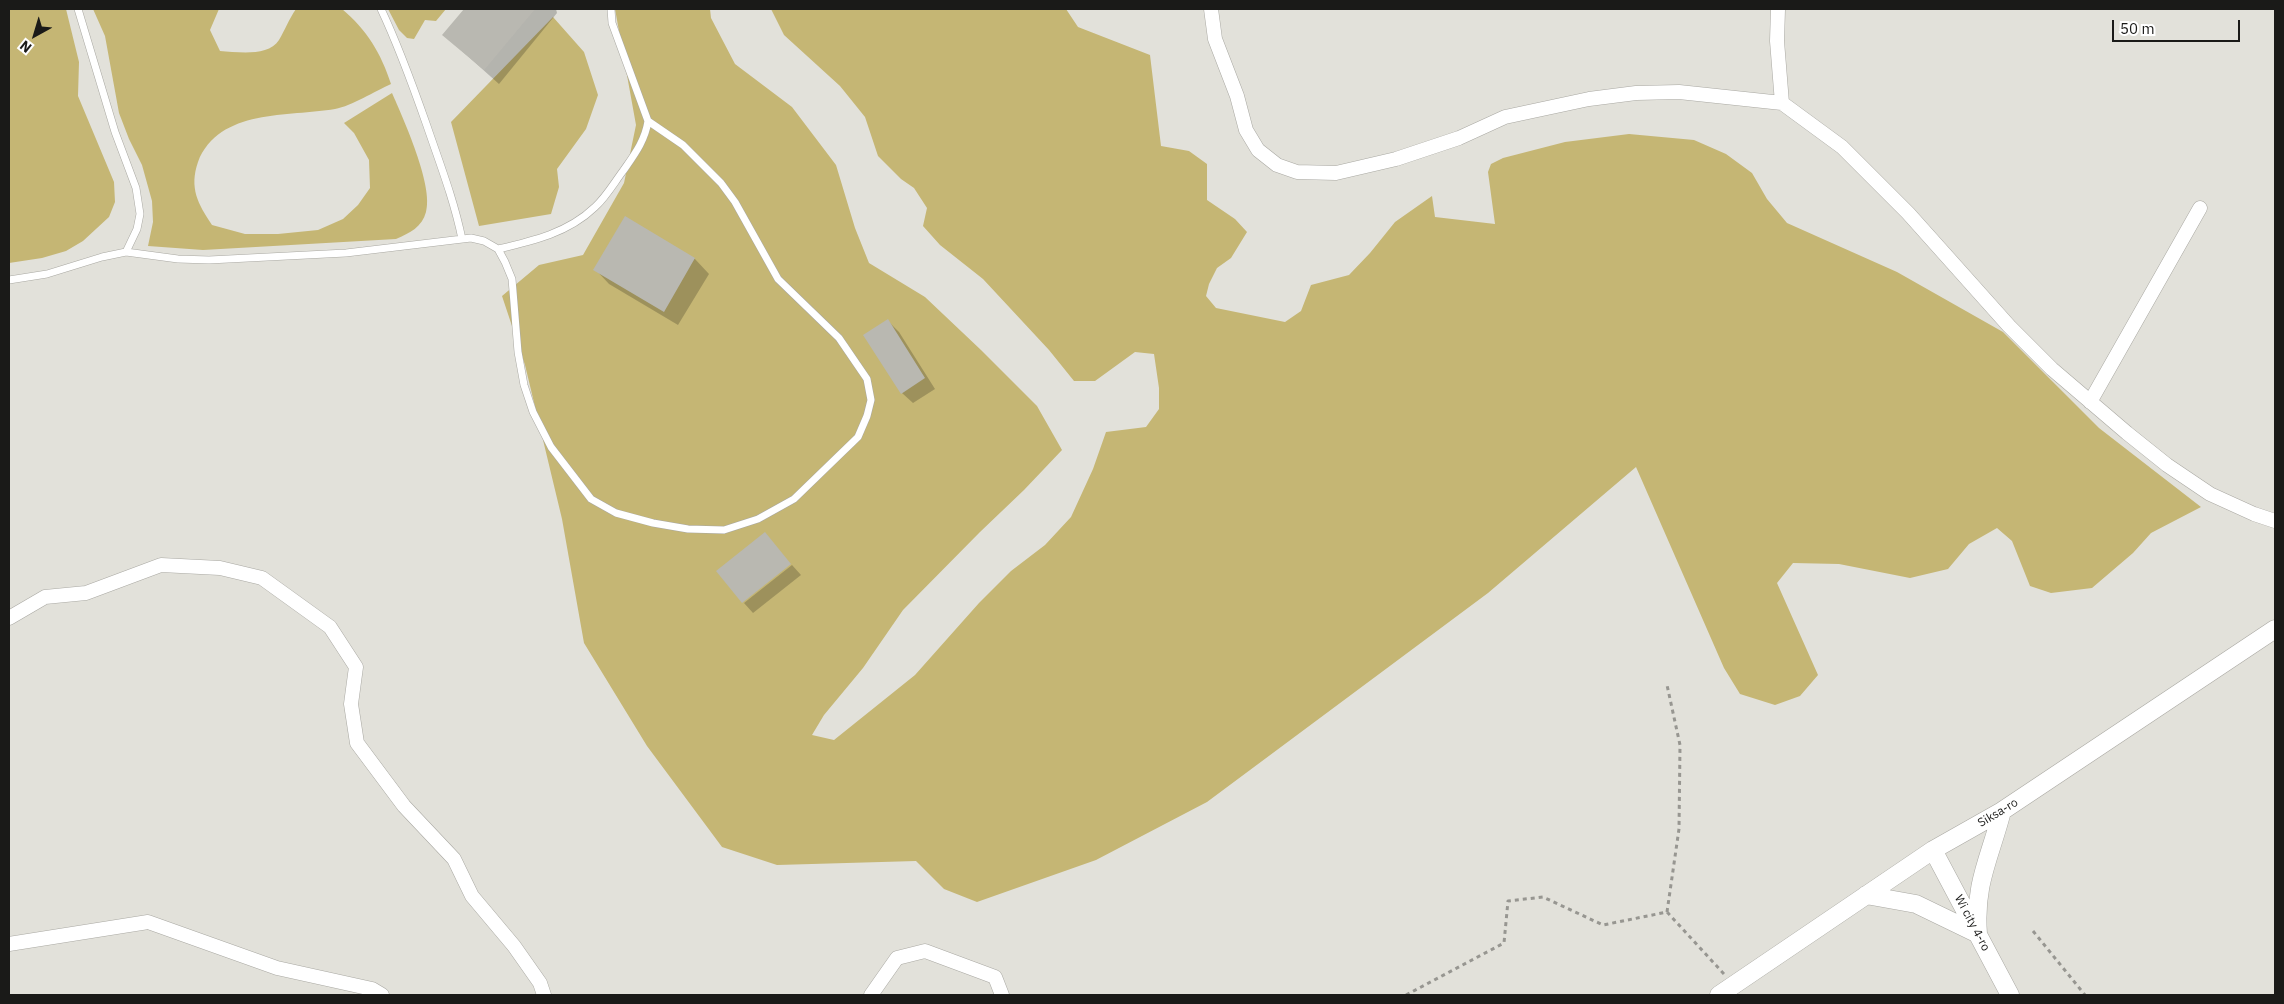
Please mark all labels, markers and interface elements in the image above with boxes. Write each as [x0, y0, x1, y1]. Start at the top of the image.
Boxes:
north arrow [10, 10, 60, 60]
scale bar [2114, 10, 2242, 42]
text: 50 m [2120, 19, 2155, 38]
text: N [16, 36, 35, 57]
street label: Siksa-ro [1975, 795, 2021, 831]
street label: Wi city 4-ro [1951, 892, 1993, 954]

